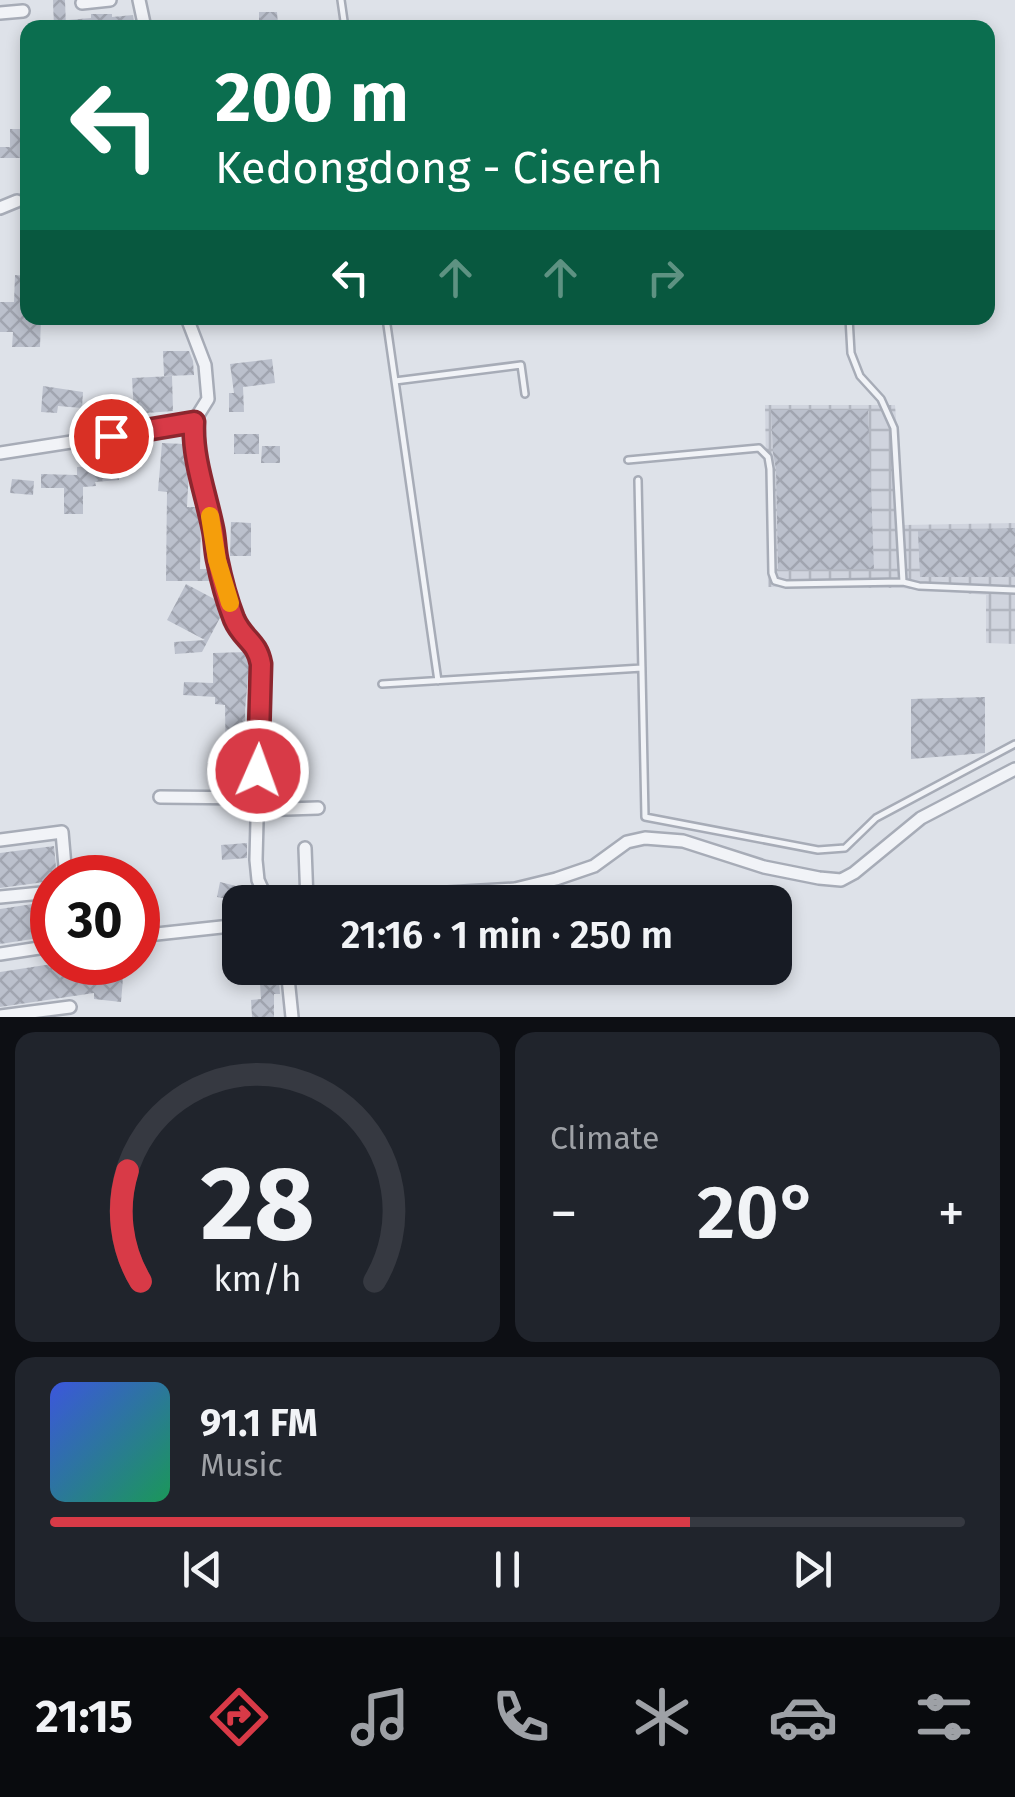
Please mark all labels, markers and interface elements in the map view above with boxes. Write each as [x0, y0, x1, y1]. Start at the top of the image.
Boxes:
text: 200 m [215, 56, 409, 140]
icon: left [50, 60, 180, 190]
text: Kedongdong - Cisereh [215, 141, 663, 195]
icon: left [323, 250, 378, 305]
icon: ahead [428, 250, 483, 305]
icon: ahead [533, 250, 588, 305]
icon: right [638, 250, 693, 305]
pin [69, 394, 154, 479]
icon: arrive [84, 409, 139, 464]
position arrow [206, 719, 310, 823]
speed limit sign: 30 [30, 855, 160, 985]
text: 21:16 · 1 min · 250 m [341, 912, 673, 958]
text: Climate [550, 1119, 659, 1157]
text: 28 [200, 1142, 315, 1267]
text: 20° [697, 1168, 818, 1258]
text: − [550, 1181, 578, 1247]
text: + [938, 1181, 965, 1247]
text: km/h [213, 1258, 302, 1300]
text: 91.1 FM [200, 1400, 318, 1446]
text: Music [200, 1446, 283, 1484]
icon: previous [175, 1542, 230, 1597]
icon: pause [480, 1542, 535, 1597]
icon: next [785, 1542, 840, 1597]
icon: directions [204, 1682, 274, 1752]
icon: music [345, 1682, 415, 1752]
icon: phone [486, 1682, 556, 1752]
icon: climate [627, 1682, 697, 1752]
icon: car [768, 1682, 838, 1752]
icon: filters [909, 1682, 979, 1752]
text: 21:15 [36, 1690, 133, 1744]

